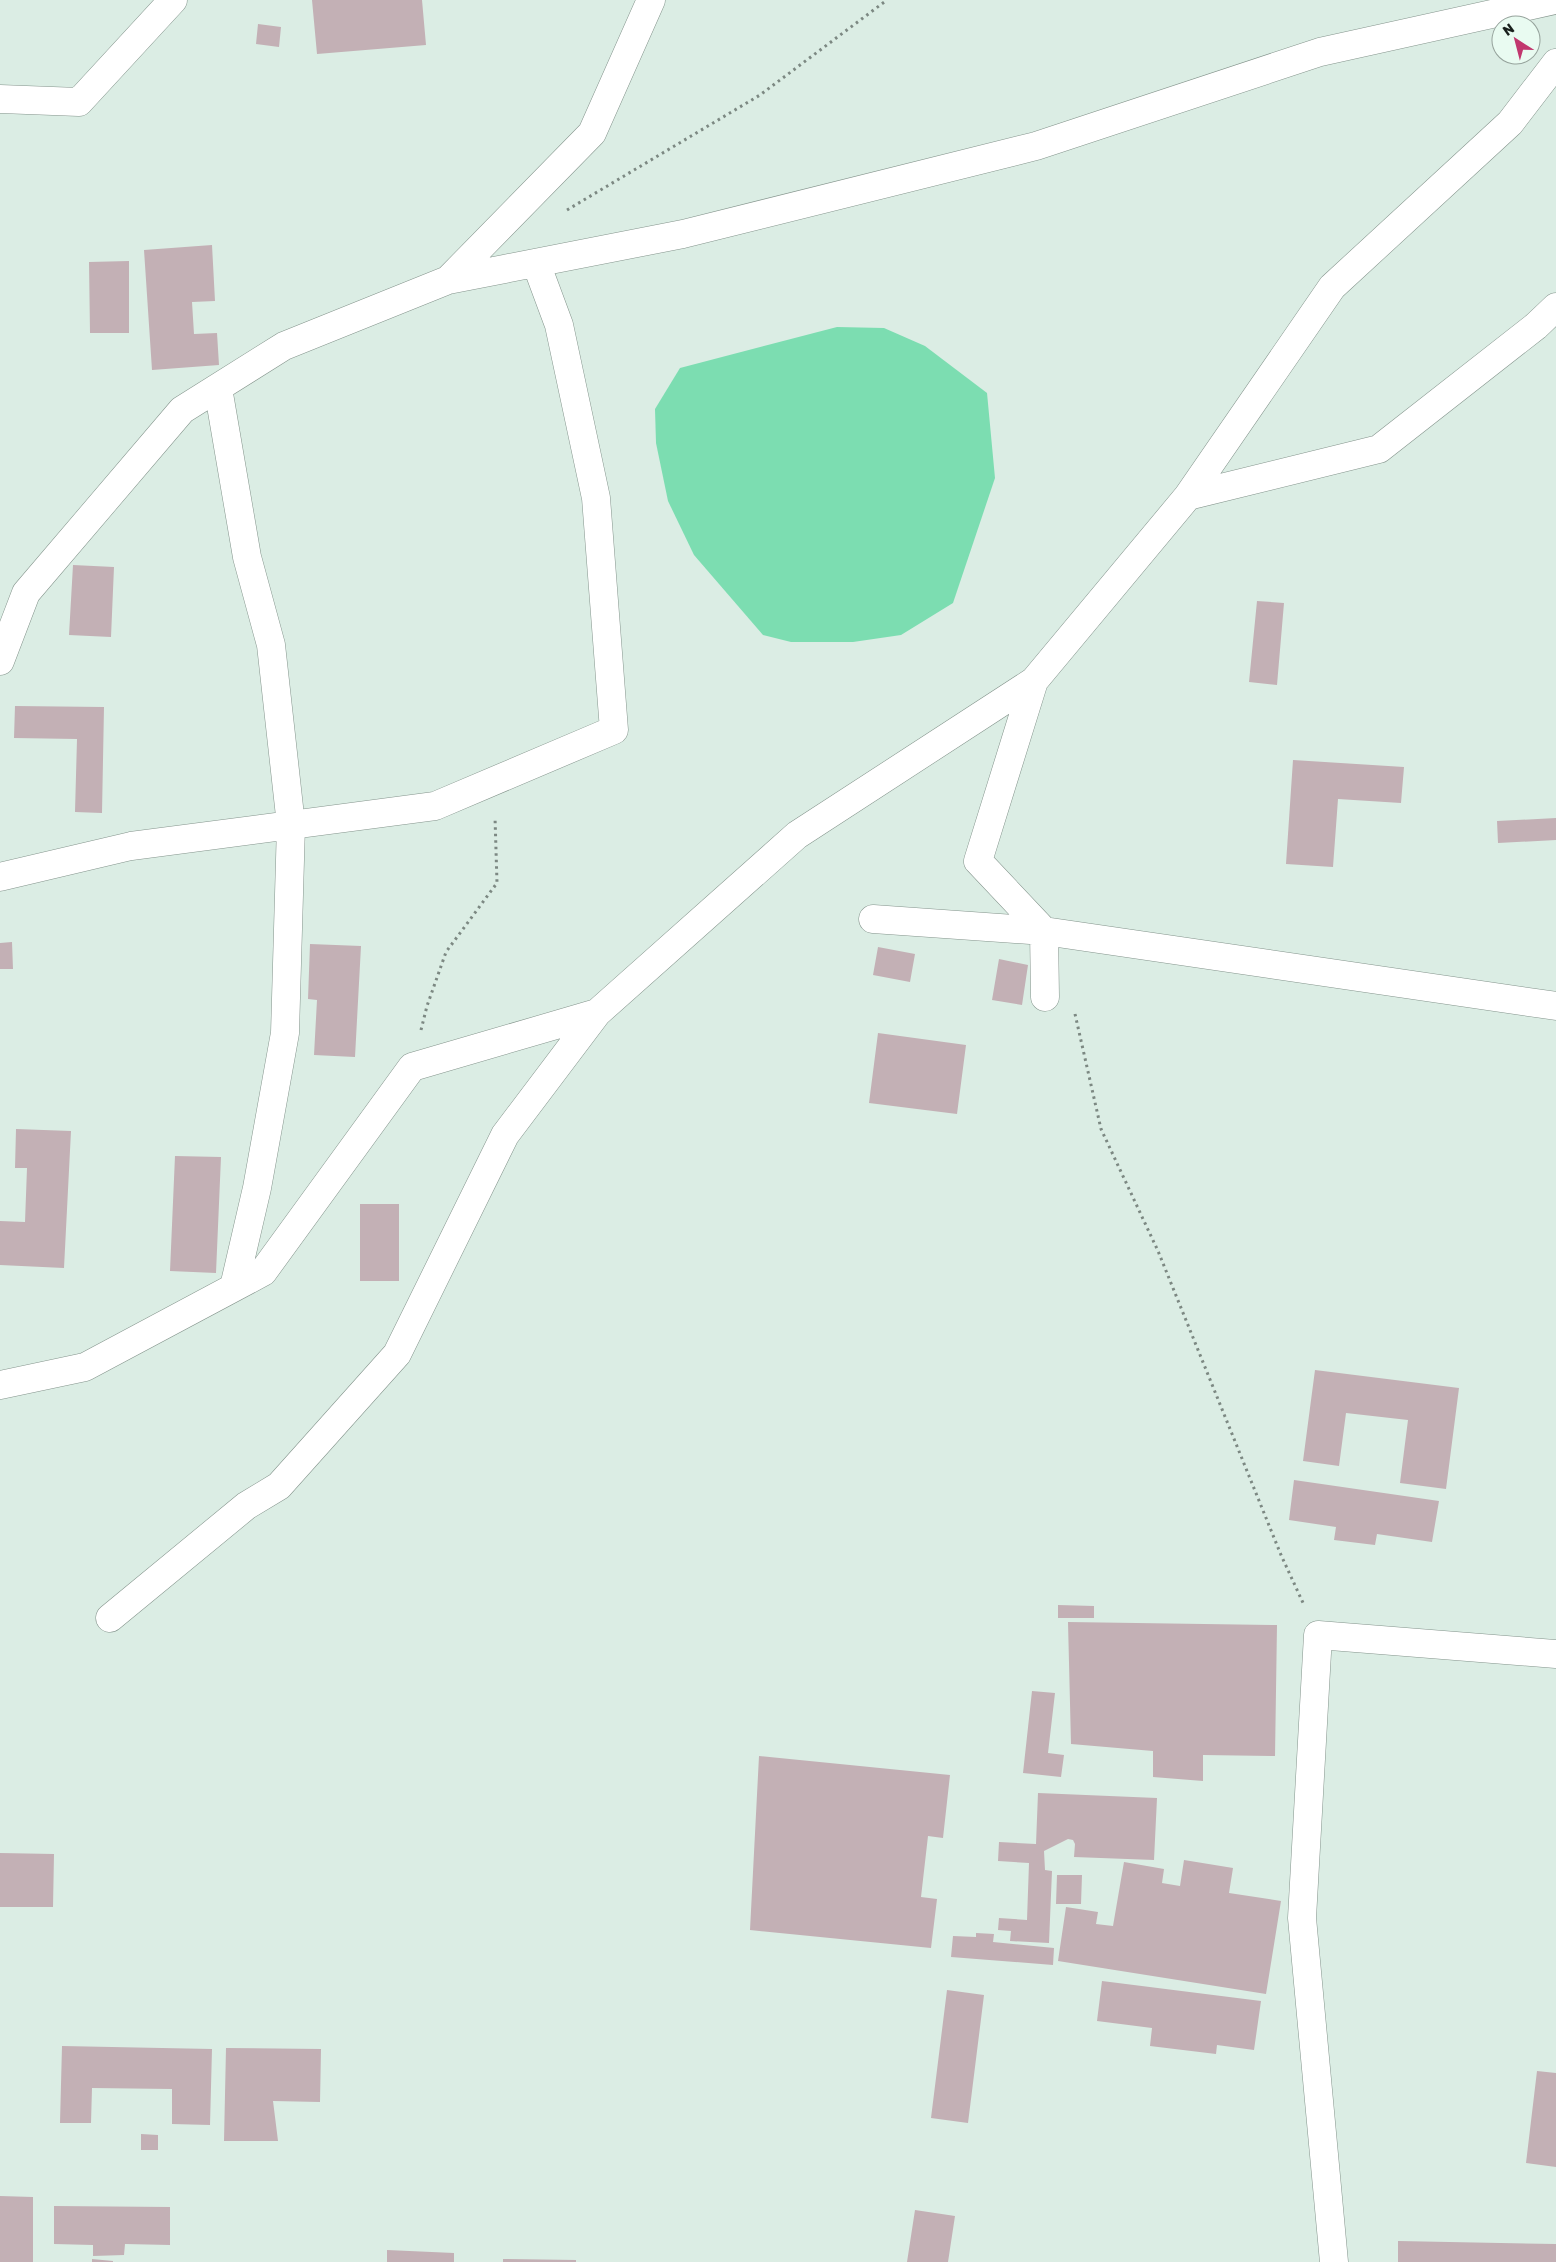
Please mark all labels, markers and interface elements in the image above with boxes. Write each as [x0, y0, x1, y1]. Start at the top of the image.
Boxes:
north arrow [1491, 15, 1541, 65]
text: N [1500, 20, 1518, 40]

